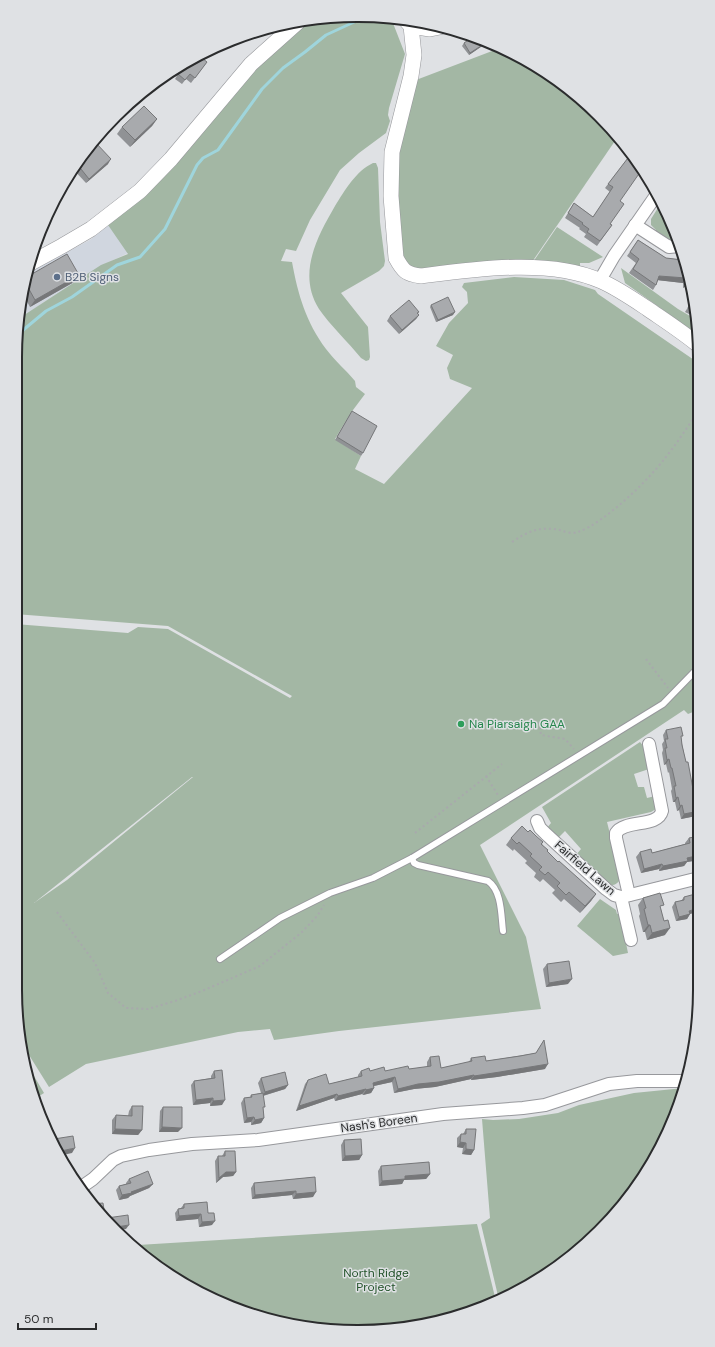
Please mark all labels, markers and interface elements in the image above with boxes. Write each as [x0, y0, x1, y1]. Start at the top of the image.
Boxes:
place label: B2B Signs [65, 269, 119, 285]
marker: B2B Signs [52, 272, 62, 282]
place label: Na Piarsaigh GAA [469, 716, 565, 732]
marker: Na Piarsaigh GAA [456, 719, 466, 729]
street label: Fairfield Lawn [551, 837, 619, 899]
street label: Nash's Boreen [340, 1110, 419, 1136]
park label: North Ridge Project [343, 1265, 409, 1295]
scale bar [18, 1305, 96, 1331]
text: 50 m [24, 1311, 53, 1327]

